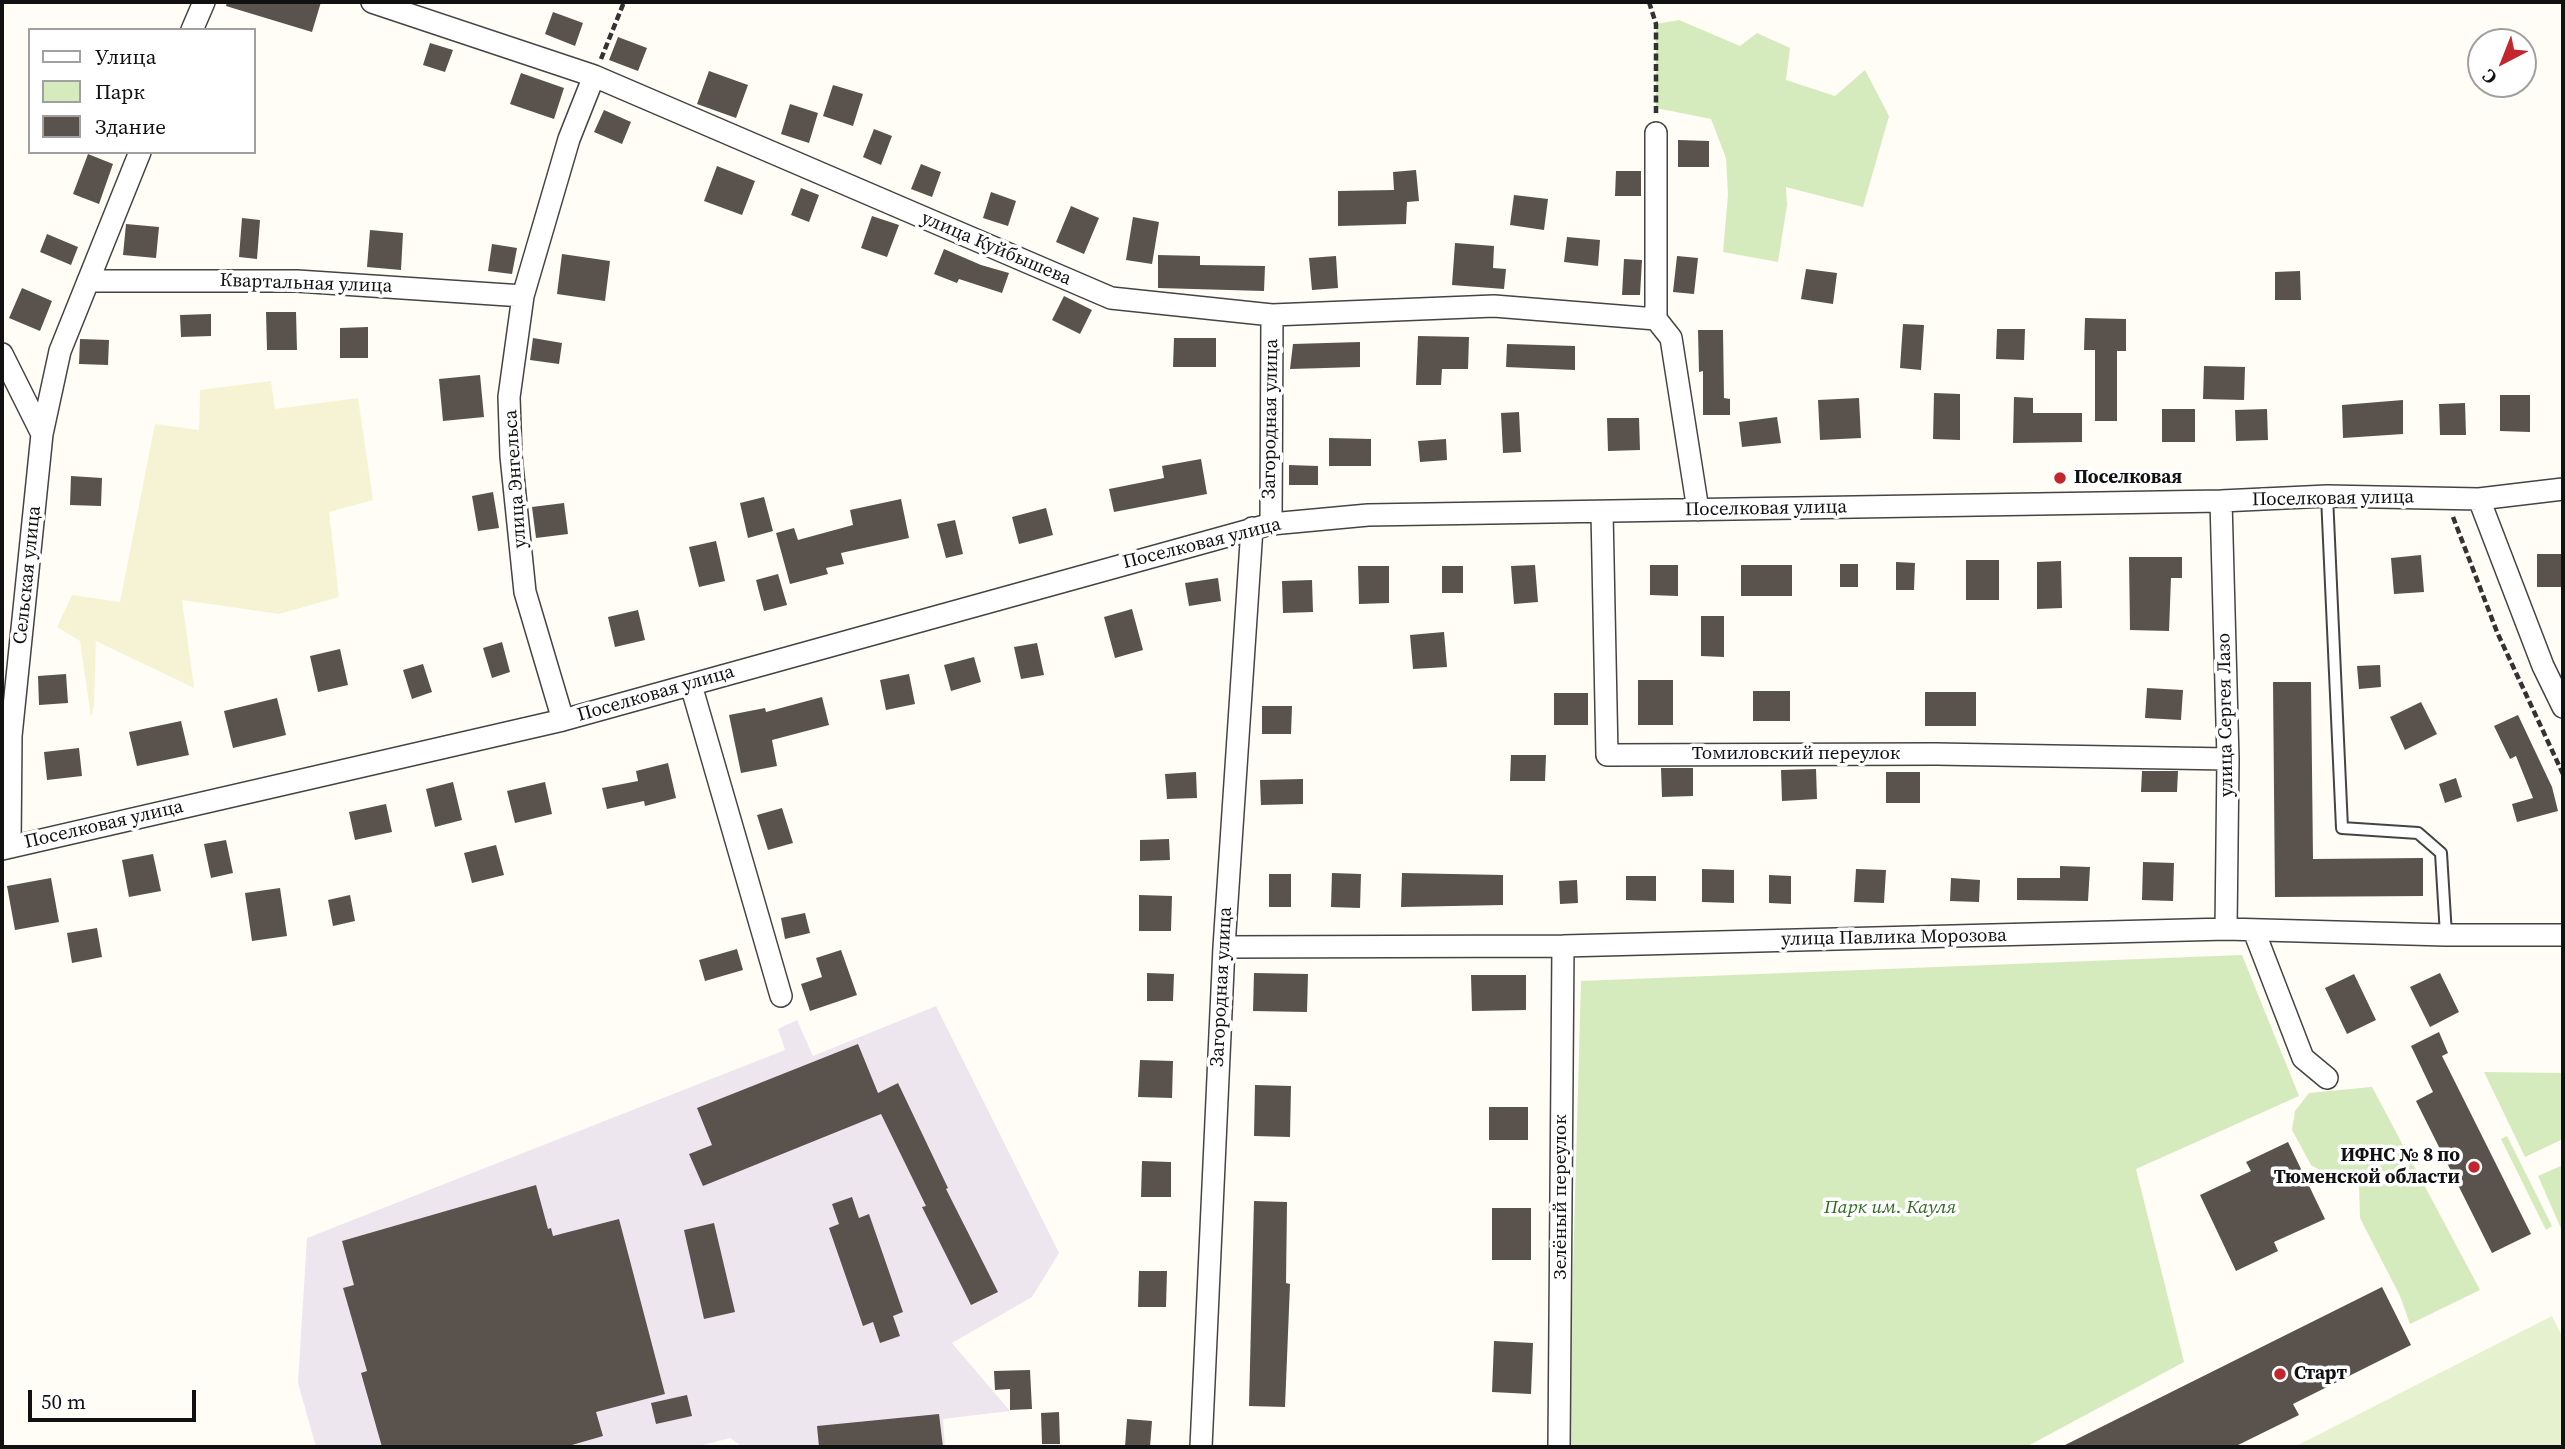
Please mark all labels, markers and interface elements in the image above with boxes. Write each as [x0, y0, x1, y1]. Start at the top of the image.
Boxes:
legend [28, 28, 256, 154]
north arrow [2467, 28, 2537, 98]
text: Улица [95, 42, 156, 71]
text: С [2476, 64, 2502, 91]
text: Парк [95, 77, 145, 106]
text: Здание [95, 112, 166, 141]
street label: улица Куйбышева [917, 207, 1075, 291]
street label: Квартальная улица [219, 270, 393, 298]
street label: Загородная улица [1258, 339, 1284, 499]
street label: улица Энгельса [500, 409, 532, 549]
place label: Поселковая [2074, 467, 2182, 489]
marker: Поселковая [2052, 470, 2068, 486]
street label: Поселковая улица [2252, 486, 2414, 512]
street label: Поселковая улица [1685, 496, 1847, 522]
street label: Сельская улица [9, 505, 47, 645]
street label: Поселковая улица [1120, 513, 1284, 575]
street label: улица Сергея Лазо [2213, 633, 2239, 797]
street label: Поселковая улица [575, 661, 737, 727]
street label: Томиловский переулок [1692, 743, 1900, 765]
street label: Поселковая улица [22, 796, 186, 854]
street label: Загородная улица [1206, 906, 1238, 1068]
street label: улица Павлика Морозова [1781, 925, 2007, 951]
street label: Зелёный переулок [1550, 1114, 1572, 1280]
place label: ИФНС № 8 по Тюменской области [2274, 1145, 2460, 1189]
marker: ИФНС № 8 по Тюменской области [2466, 1159, 2482, 1175]
park label: Парк им. Кауля [1824, 1197, 1956, 1219]
place label: Старт [2294, 1363, 2347, 1385]
marker: Старт [2272, 1366, 2288, 1382]
scale bar [32, 1376, 200, 1420]
text: 50 m [41, 1387, 86, 1416]

